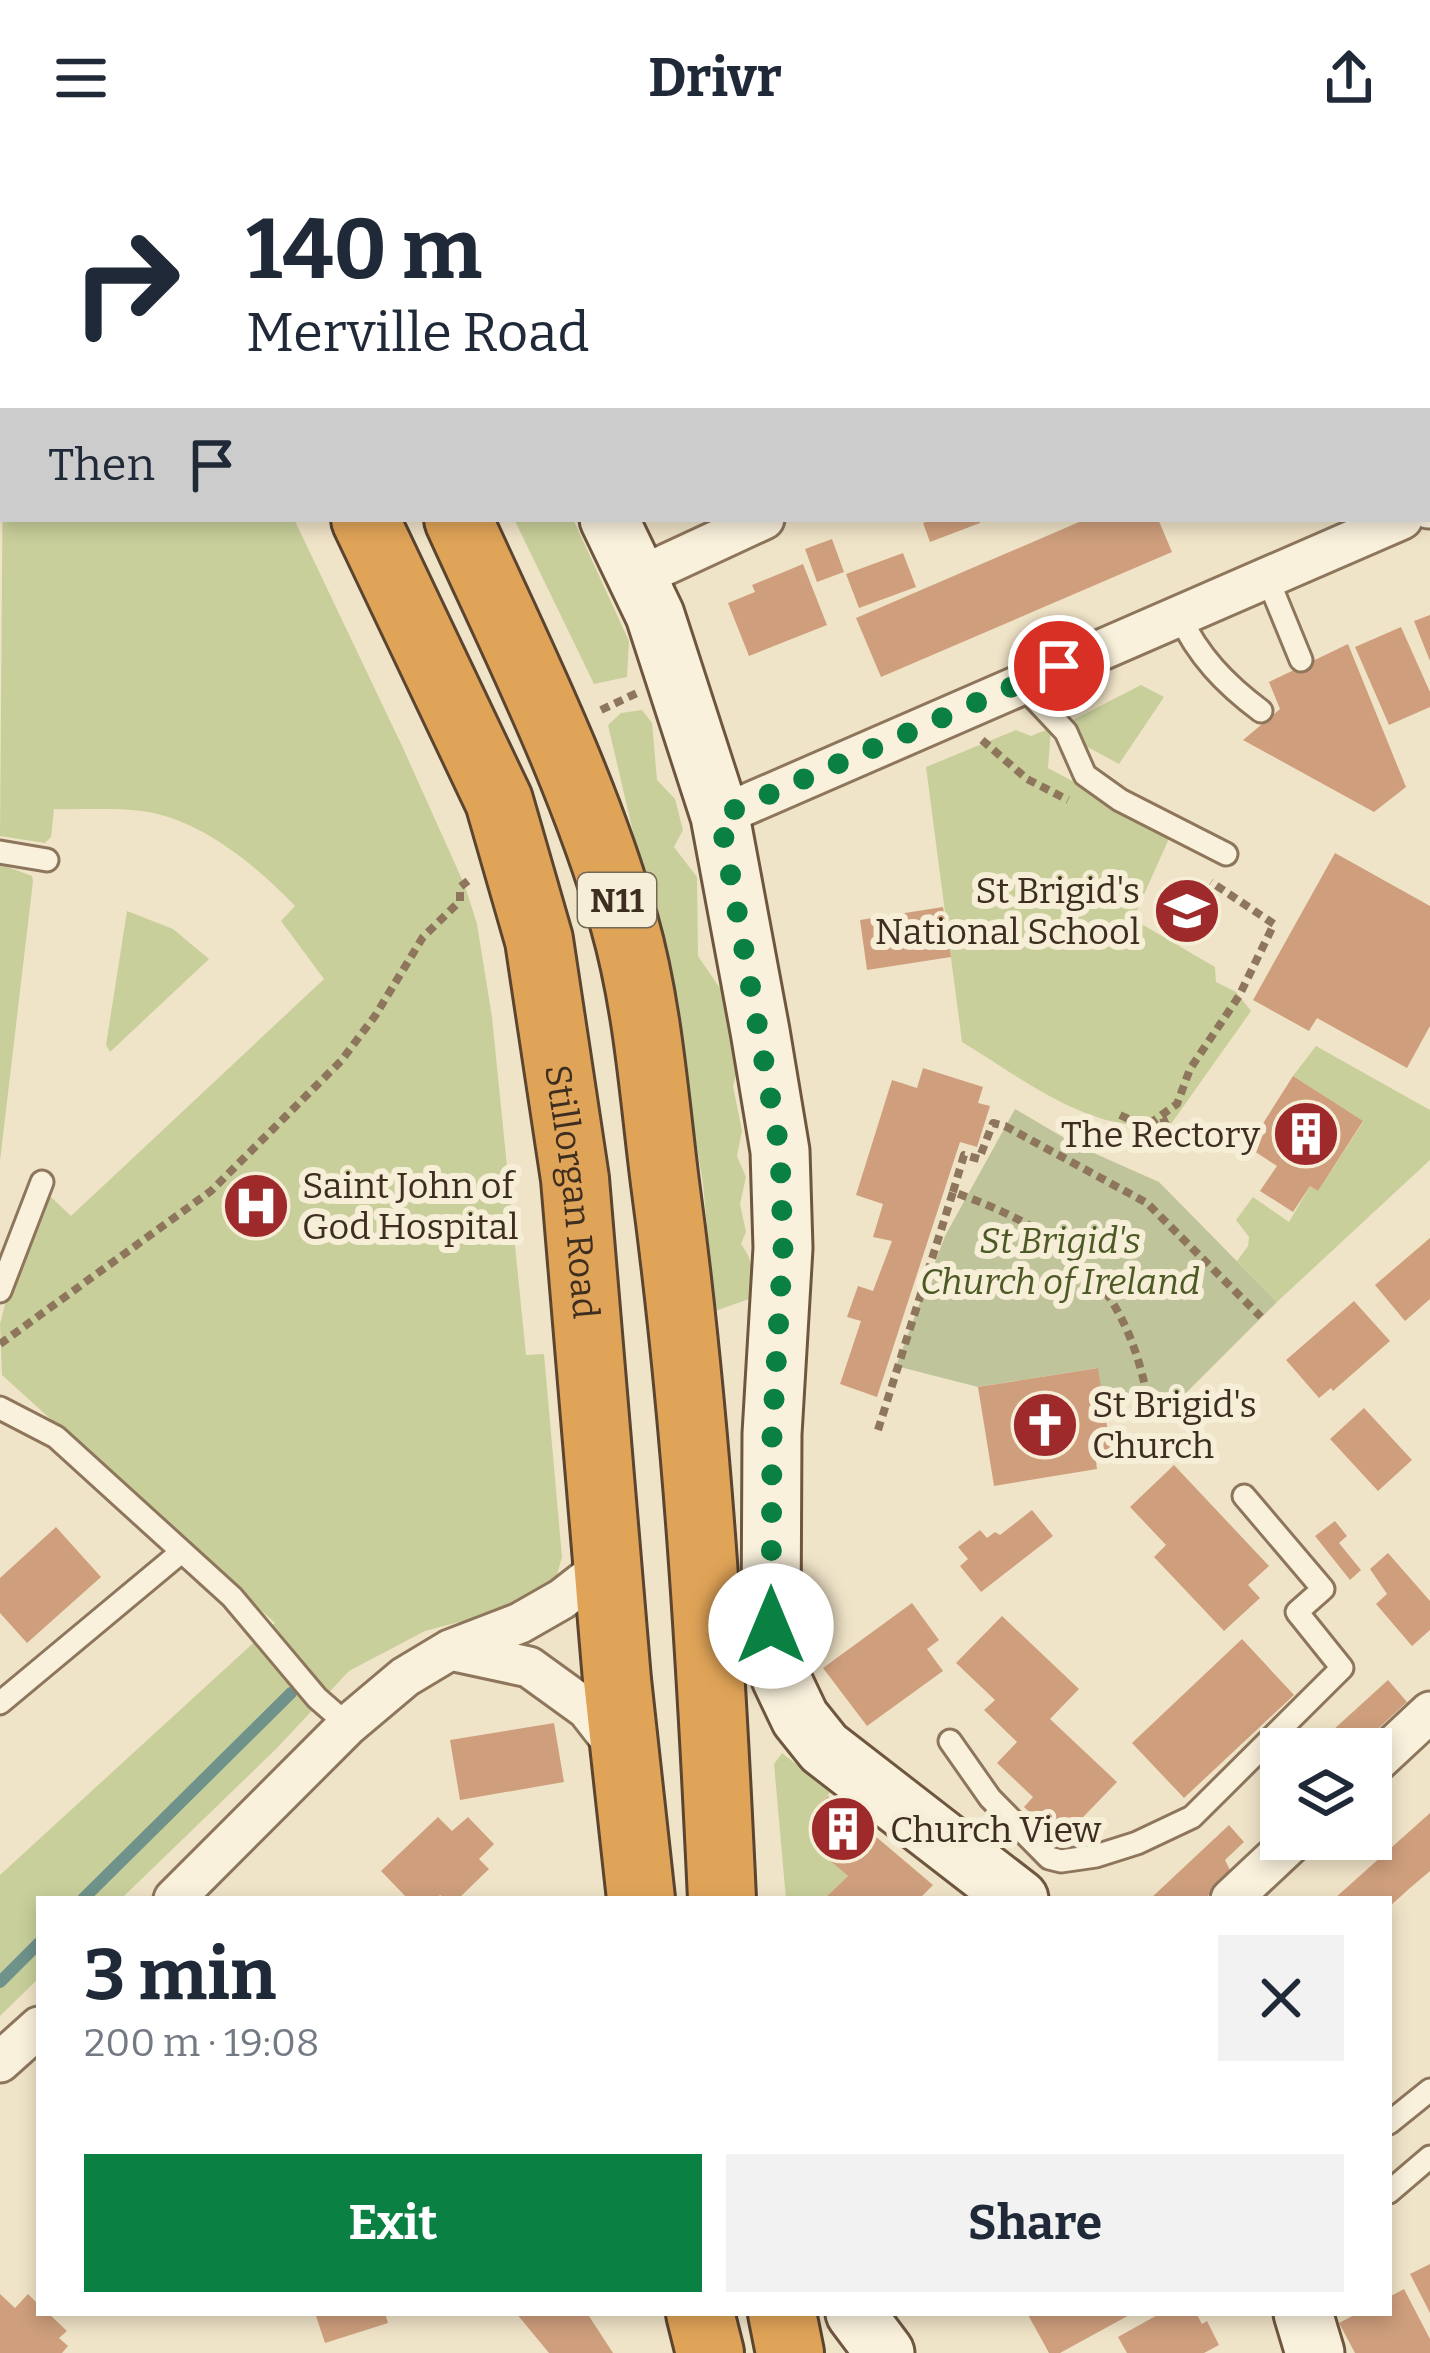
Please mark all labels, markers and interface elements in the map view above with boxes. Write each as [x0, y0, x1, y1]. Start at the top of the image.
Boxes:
icon: menu [48, 45, 114, 111]
icon: share [1316, 45, 1382, 111]
text: Drivr [648, 46, 782, 110]
text: 140 m [246, 199, 482, 300]
icon: right [48, 204, 204, 360]
text: Merville Road [246, 301, 590, 365]
icon: arrive [179, 432, 245, 498]
text: Then [48, 438, 155, 492]
pin [1008, 615, 1110, 717]
icon: arrive [1026, 633, 1092, 699]
place label: St Brigid's National School [875, 869, 1140, 954]
road number: N11 [578, 873, 656, 927]
school or university icon: St Brigid's National School [1152, 876, 1222, 946]
street label: Stillorgan Road [535, 1062, 608, 1321]
building icon: The Rectory [1271, 1099, 1341, 1169]
place label: The Rectory [1061, 1113, 1261, 1157]
place label: Saint John of God Hospital [302, 1164, 519, 1249]
hospital icon: Saint John of God Hospital [221, 1171, 291, 1241]
park label: St Brigid's Church of Ireland [920, 1219, 1200, 1304]
place label: St Brigid's Church [1092, 1383, 1257, 1468]
church icon: St Brigid's Church [1010, 1390, 1080, 1460]
position arrow [708, 1563, 834, 1689]
map controls [1260, 1728, 1392, 1860]
button: layers [1260, 1728, 1392, 1860]
building icon: Church View [808, 1794, 878, 1864]
place label: Church View [890, 1808, 1101, 1852]
text: 3 min [84, 1932, 276, 2018]
button: close [1218, 1935, 1344, 2061]
text: 200 m · 19:08 [84, 2020, 319, 2066]
button: Exit [84, 2154, 702, 2292]
button: Share [726, 2154, 1344, 2292]

